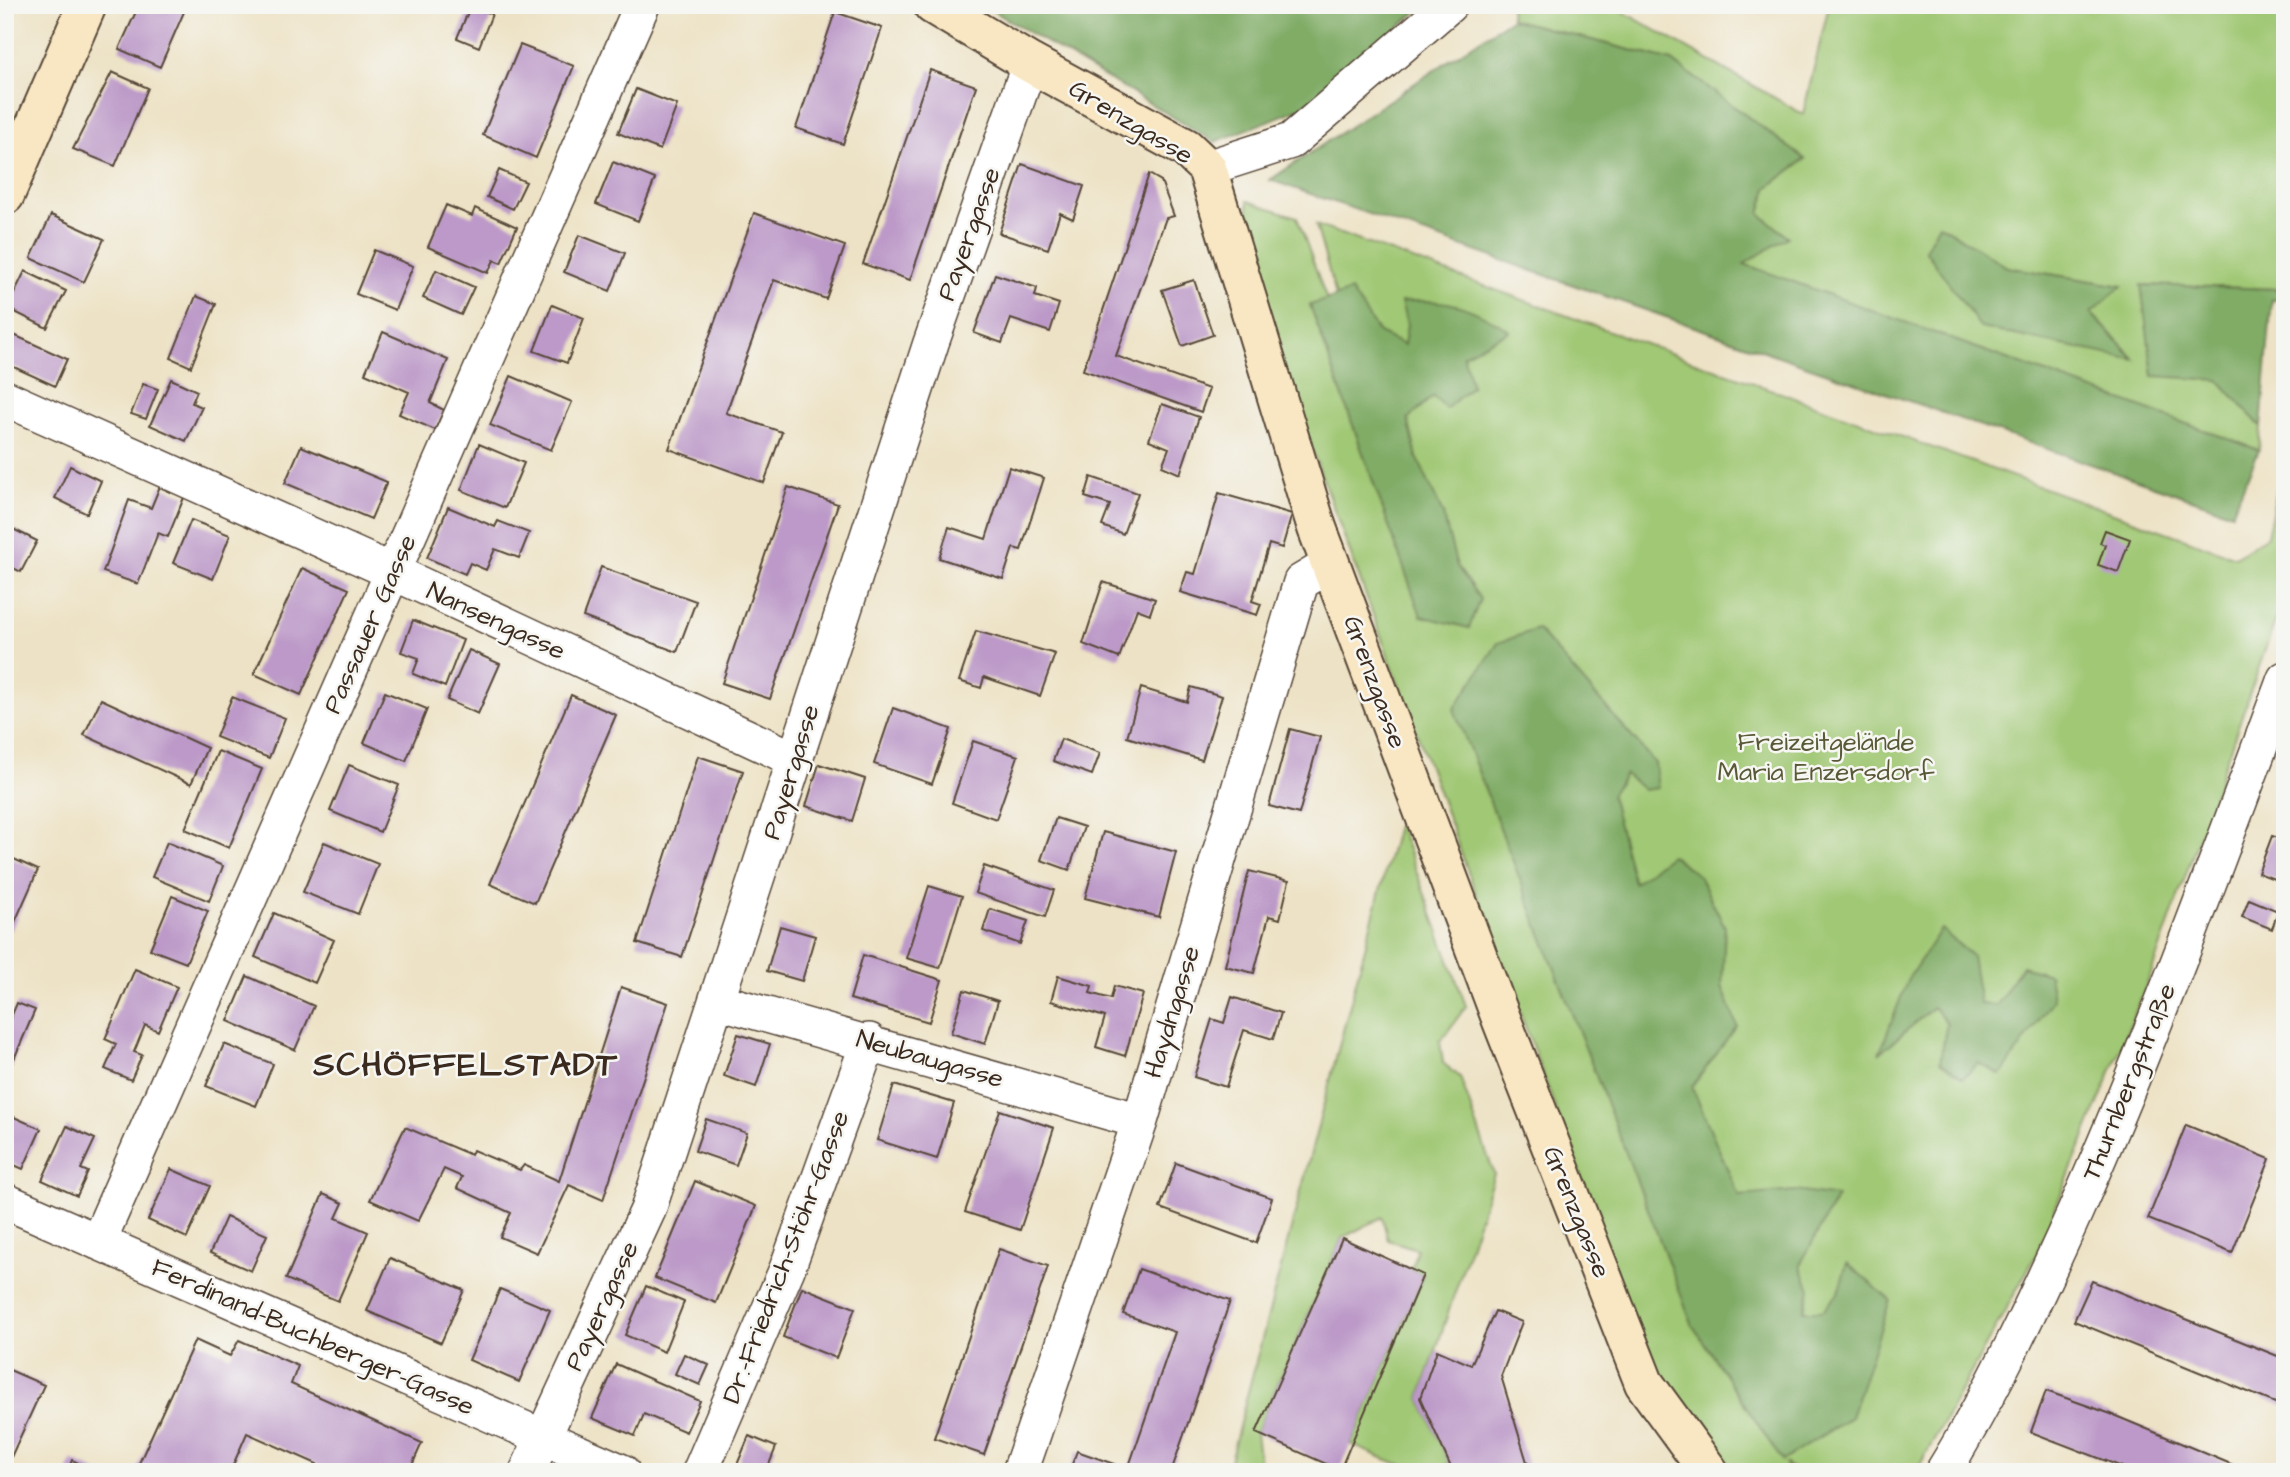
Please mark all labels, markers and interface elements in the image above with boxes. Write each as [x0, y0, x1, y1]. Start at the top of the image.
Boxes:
street label: Grenzgasse [1061, 71, 1200, 175]
street label: Payergasse [928, 162, 1012, 306]
street label: Passauer Gasse [314, 529, 426, 719]
street label: Nansengasse [420, 573, 571, 671]
street label: Grenzgasse [1332, 610, 1416, 754]
street label: Payergasse [753, 700, 830, 844]
park label: Freizeitgelände Maria Enzersdorf [1717, 724, 1935, 790]
street label: Haydngasse [1135, 942, 1211, 1083]
street label: Thurnbergstraße [2073, 978, 2187, 1187]
street label: Neubaugasse [852, 1021, 1008, 1099]
district label: SCHÖFFELSTADT [312, 1042, 619, 1088]
street label: Dr.-Friedrich-Stöhr-Gasse [713, 1105, 859, 1409]
street label: Grenzgasse [1532, 1141, 1620, 1284]
street label: Payergasse [556, 1235, 650, 1378]
street label: Ferdinand-Buchberger-Gasse [145, 1249, 480, 1426]

